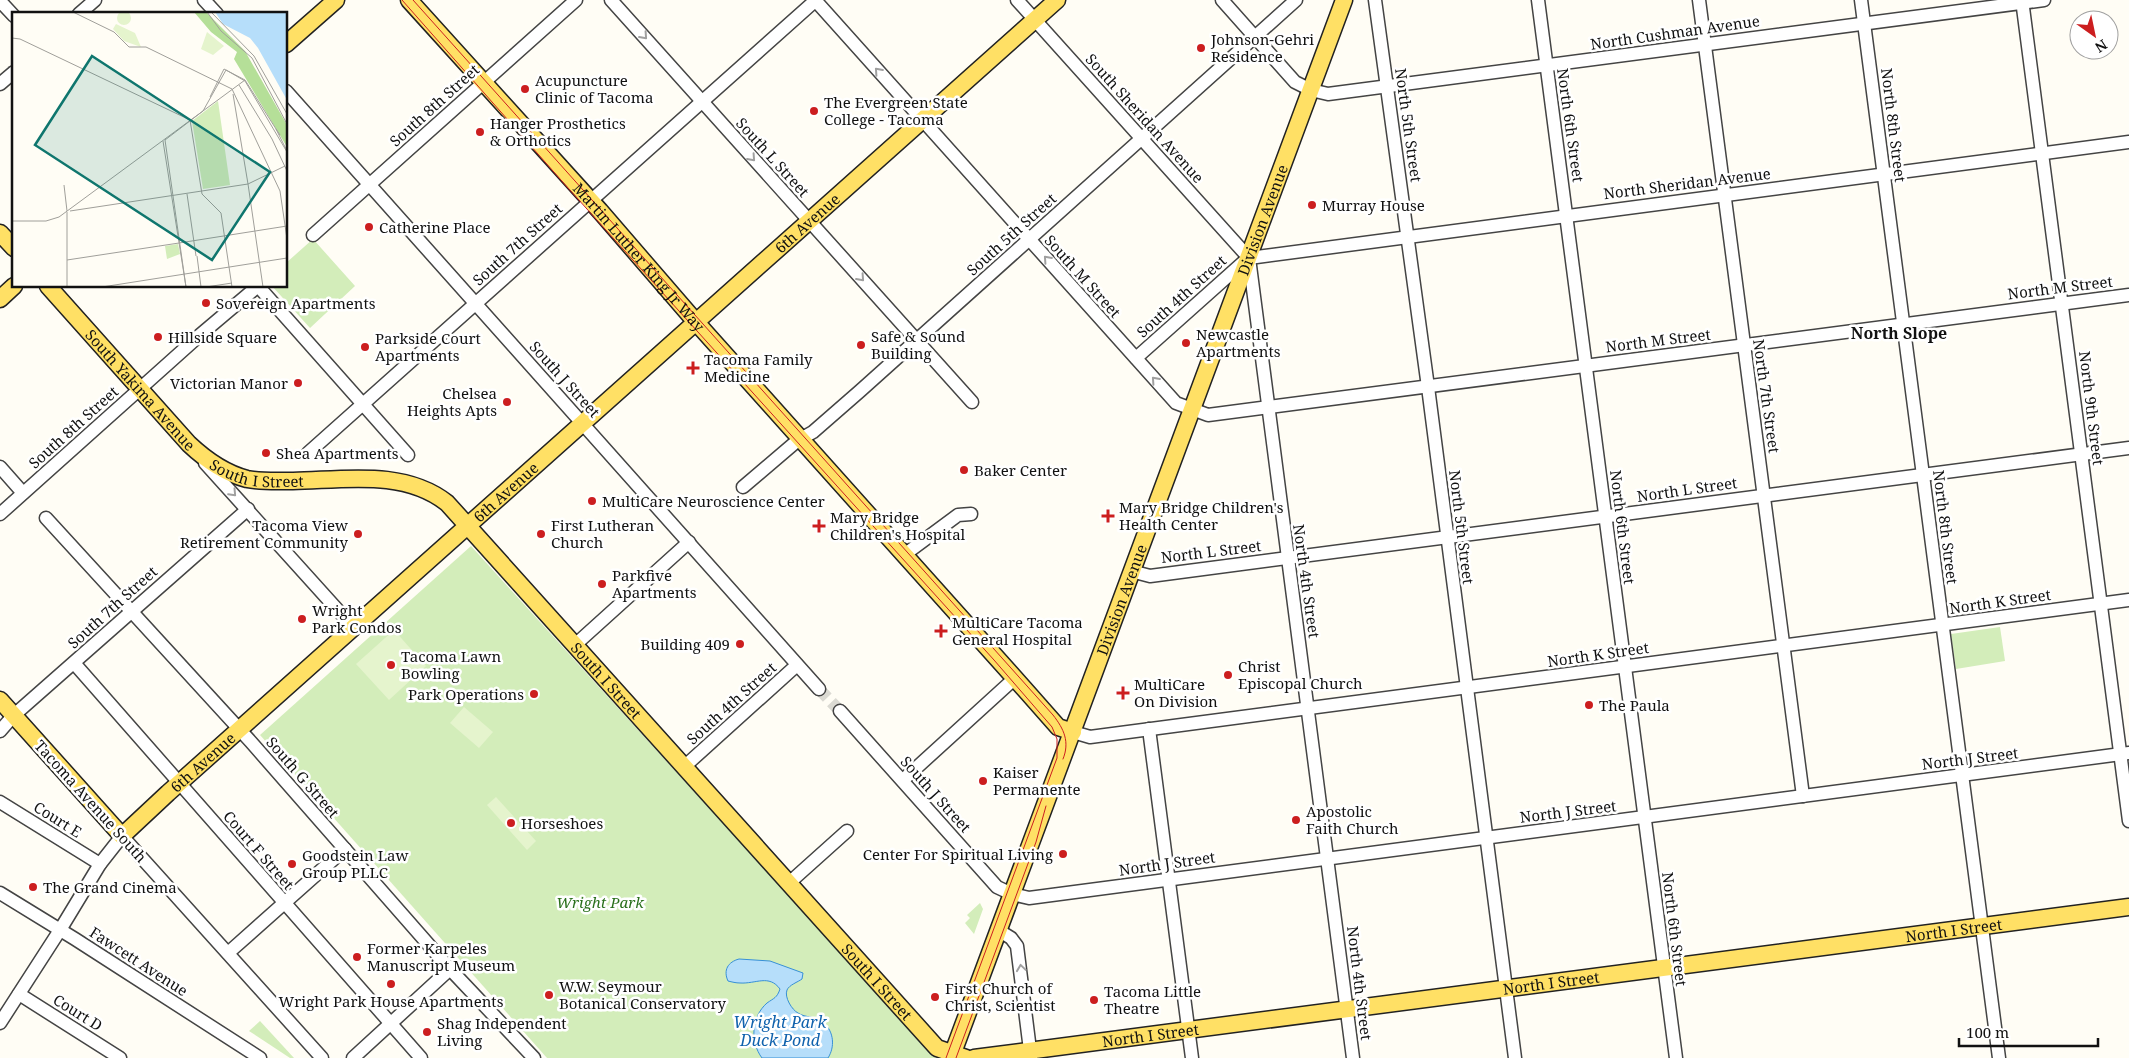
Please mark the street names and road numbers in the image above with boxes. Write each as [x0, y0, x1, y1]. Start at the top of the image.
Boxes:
street label: North Cushman Avenue [1589, 10, 1761, 54]
street label: South Sheridan Avenue [1082, 49, 1208, 187]
street label: South 8th Street [385, 59, 483, 151]
street label: North 5th Street [1391, 67, 1427, 183]
street label: North 6th Street [1553, 67, 1589, 183]
street label: North 8th Street [1877, 67, 1911, 183]
street label: South L Street [732, 113, 814, 201]
street label: Division Avenue [1233, 162, 1292, 278]
street label: North Sheridan Avenue [1602, 163, 1772, 203]
street label: Martin Luther King Jr Way [569, 178, 710, 336]
street label: South 5th Street [962, 188, 1060, 280]
street label: 6th Avenue [770, 189, 844, 257]
street label: South 7th Street [468, 198, 566, 290]
street label: South M Street [1040, 230, 1126, 322]
street label: South 4th Street [1132, 250, 1230, 342]
street label: North M Street [2006, 271, 2114, 303]
street label: North M Street [1604, 324, 1712, 356]
street label: South Yakima Avenue [81, 325, 200, 455]
street label: South J Street [525, 337, 605, 421]
street label: North 7th Street [1749, 338, 1785, 454]
street label: North 9th Street [2075, 350, 2109, 466]
street label: South 8th Street [24, 381, 122, 473]
street label: South I Street [206, 454, 304, 491]
street label: 6th Avenue [469, 458, 542, 526]
street label: North 5th Street [1445, 469, 1479, 585]
street label: North 6th Street [1606, 469, 1640, 585]
street label: North 8th Street [1929, 469, 1963, 585]
street label: North L Street [1636, 472, 1738, 506]
street label: North 4th Street [1289, 523, 1325, 639]
street label: North L Street [1160, 535, 1262, 567]
street label: Division Avenue [1092, 541, 1151, 658]
street label: South 7th Street [63, 561, 161, 653]
street label: North K Street [1948, 584, 2052, 618]
street label: North K Street [1546, 637, 1650, 671]
street label: South I Street [567, 638, 646, 723]
street label: South 4th Street [682, 657, 780, 749]
street label: 6th Avenue [166, 728, 239, 797]
street label: South G Street [262, 732, 344, 822]
street label: Tacoma Avenue South [31, 735, 152, 867]
street label: North J Street [1921, 742, 2019, 774]
street label: South J Street [896, 752, 976, 836]
street label: North J Street [1519, 795, 1617, 827]
street label: Court E [30, 796, 86, 842]
street label: Court F Street [219, 806, 299, 894]
street label: North J Street [1118, 846, 1216, 880]
street label: North 6th Street [1658, 871, 1692, 987]
street label: North I Street [1904, 914, 2003, 946]
street label: Fawcett Avenue [86, 922, 192, 1000]
street label: North 4th Street [1343, 925, 1377, 1041]
street label: South I Street [838, 939, 917, 1024]
street label: North I Street [1502, 966, 1601, 999]
street label: Court D [50, 989, 107, 1035]
street label: North I Street [1101, 1019, 1200, 1051]

